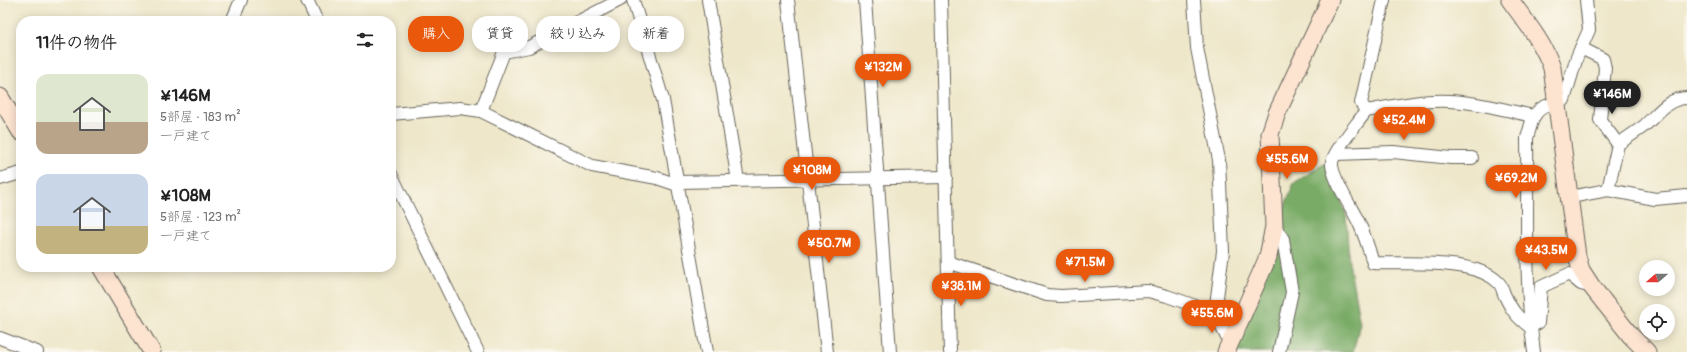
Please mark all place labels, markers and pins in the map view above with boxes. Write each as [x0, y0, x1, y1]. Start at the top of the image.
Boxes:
pin: ¥132M [855, 54, 911, 88]
pin: ¥146M [1584, 81, 1640, 115]
pin: ¥52.4M [1371, 107, 1437, 141]
pin: ¥55.6M [1254, 146, 1320, 180]
pin: ¥108M [784, 157, 840, 191]
pin: ¥69.2M [1483, 165, 1549, 199]
pin: ¥50.7M [796, 230, 862, 264]
pin: ¥43.5M [1513, 237, 1579, 271]
pin: ¥71.5M [1052, 249, 1118, 283]
pin: ¥38.1M [928, 273, 994, 307]
pin: ¥55.6M [1179, 300, 1245, 334]

